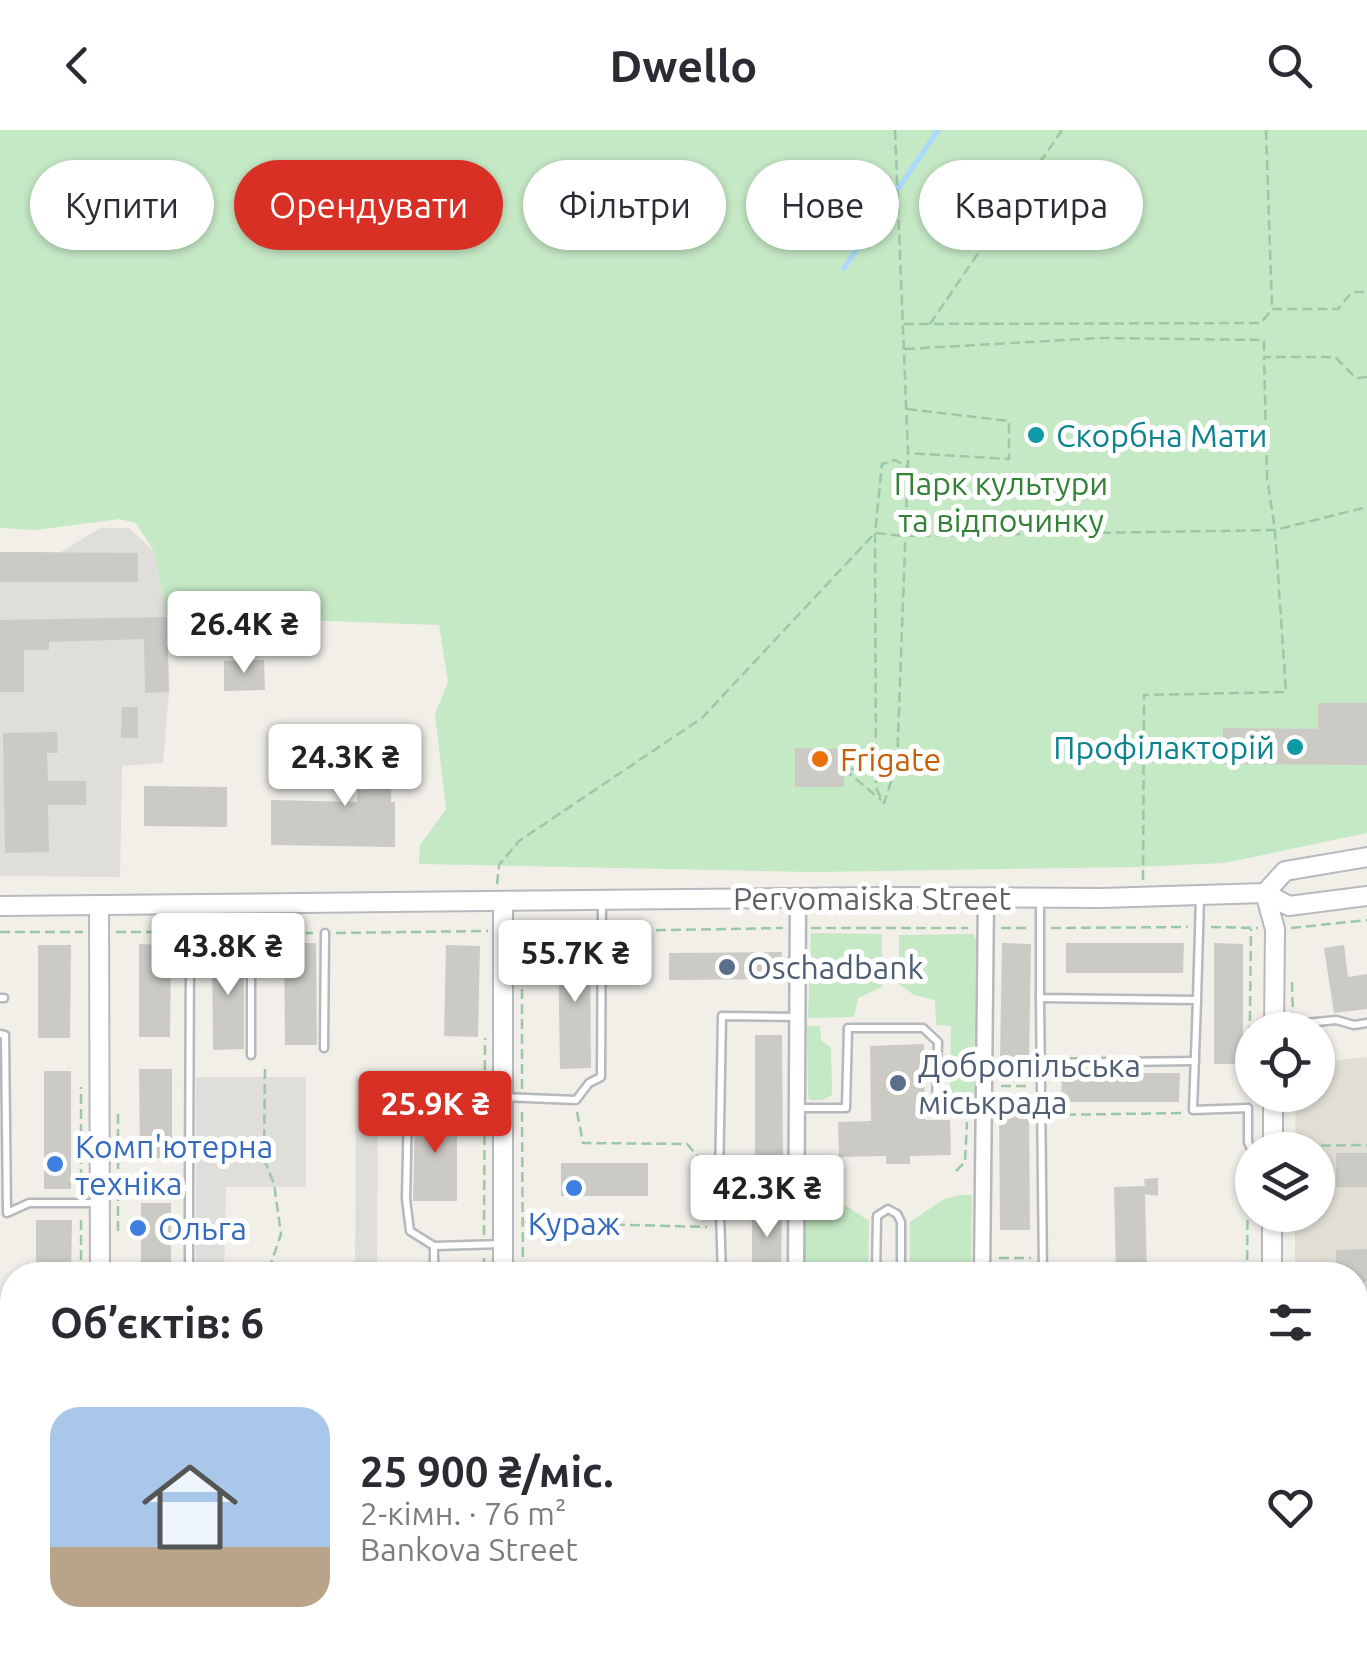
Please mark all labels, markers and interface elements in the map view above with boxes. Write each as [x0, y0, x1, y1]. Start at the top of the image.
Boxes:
icon: back [50, 38, 105, 93]
icon: search [1262, 38, 1317, 93]
text: Dwello [610, 40, 757, 91]
chip: Купити [30, 160, 214, 250]
chip: Орендувати [234, 160, 503, 250]
chip: Фільтри [523, 160, 726, 250]
chip: Нове [746, 160, 899, 250]
chip: Квартира [919, 160, 1143, 250]
place label: Скорбна Мати [1056, 417, 1268, 453]
marker: Скорбна Мати [1025, 424, 1047, 446]
park label: Парк культури та відпочинку [894, 465, 1108, 538]
pin: 26.4K ₴ [152, 591, 336, 676]
text: 26.4K ₴ [190, 605, 298, 641]
pin: 24.3K ₴ [253, 724, 437, 809]
place label: Профілакторій [1053, 729, 1275, 765]
marker: Профілакторій [1284, 736, 1306, 758]
text: 24.3K ₴ [291, 738, 399, 774]
place label: Frigate [840, 741, 941, 777]
marker: Frigate [809, 748, 831, 770]
street label: Pervomaiska Street [733, 880, 1012, 916]
pin: 43.8K ₴ [136, 913, 320, 998]
pin: 55.7K ₴ [483, 920, 667, 1005]
text: 43.8K ₴ [174, 927, 282, 963]
text: 55.7K ₴ [521, 934, 629, 970]
place label: Oschadbank [747, 949, 924, 985]
marker: Oschadbank [716, 956, 738, 978]
map controls [1235, 1012, 1335, 1232]
button: locate [1235, 1012, 1335, 1112]
place label: Добропільська міськрада [918, 1047, 1141, 1120]
pin: 25.9K ₴ [343, 1071, 527, 1156]
marker: Добропільська міськрада [887, 1072, 909, 1094]
text: 25.9K ₴ [381, 1085, 489, 1121]
place label: Комп'ютерна техніка [75, 1128, 273, 1201]
button: layers [1235, 1132, 1335, 1232]
marker: Комп'ютерна техніка [44, 1153, 66, 1175]
pin: 42.3K ₴ [675, 1155, 859, 1240]
text: 42.3K ₴ [713, 1169, 821, 1205]
marker: Кураж [563, 1177, 585, 1199]
place label: Кураж [528, 1205, 621, 1241]
place label: Ольга [158, 1210, 247, 1246]
marker: Ольга [127, 1217, 149, 1239]
icon: filters [1263, 1295, 1318, 1350]
text: Об’єктів: 6 [50, 1299, 264, 1346]
icon: home [130, 1447, 250, 1567]
text: 25 900 ₴/міс. [360, 1448, 614, 1495]
icon: heart [1263, 1480, 1318, 1535]
text: 2-кімн. · 76 m² [360, 1495, 566, 1531]
text: Bankova Street [360, 1531, 578, 1567]

